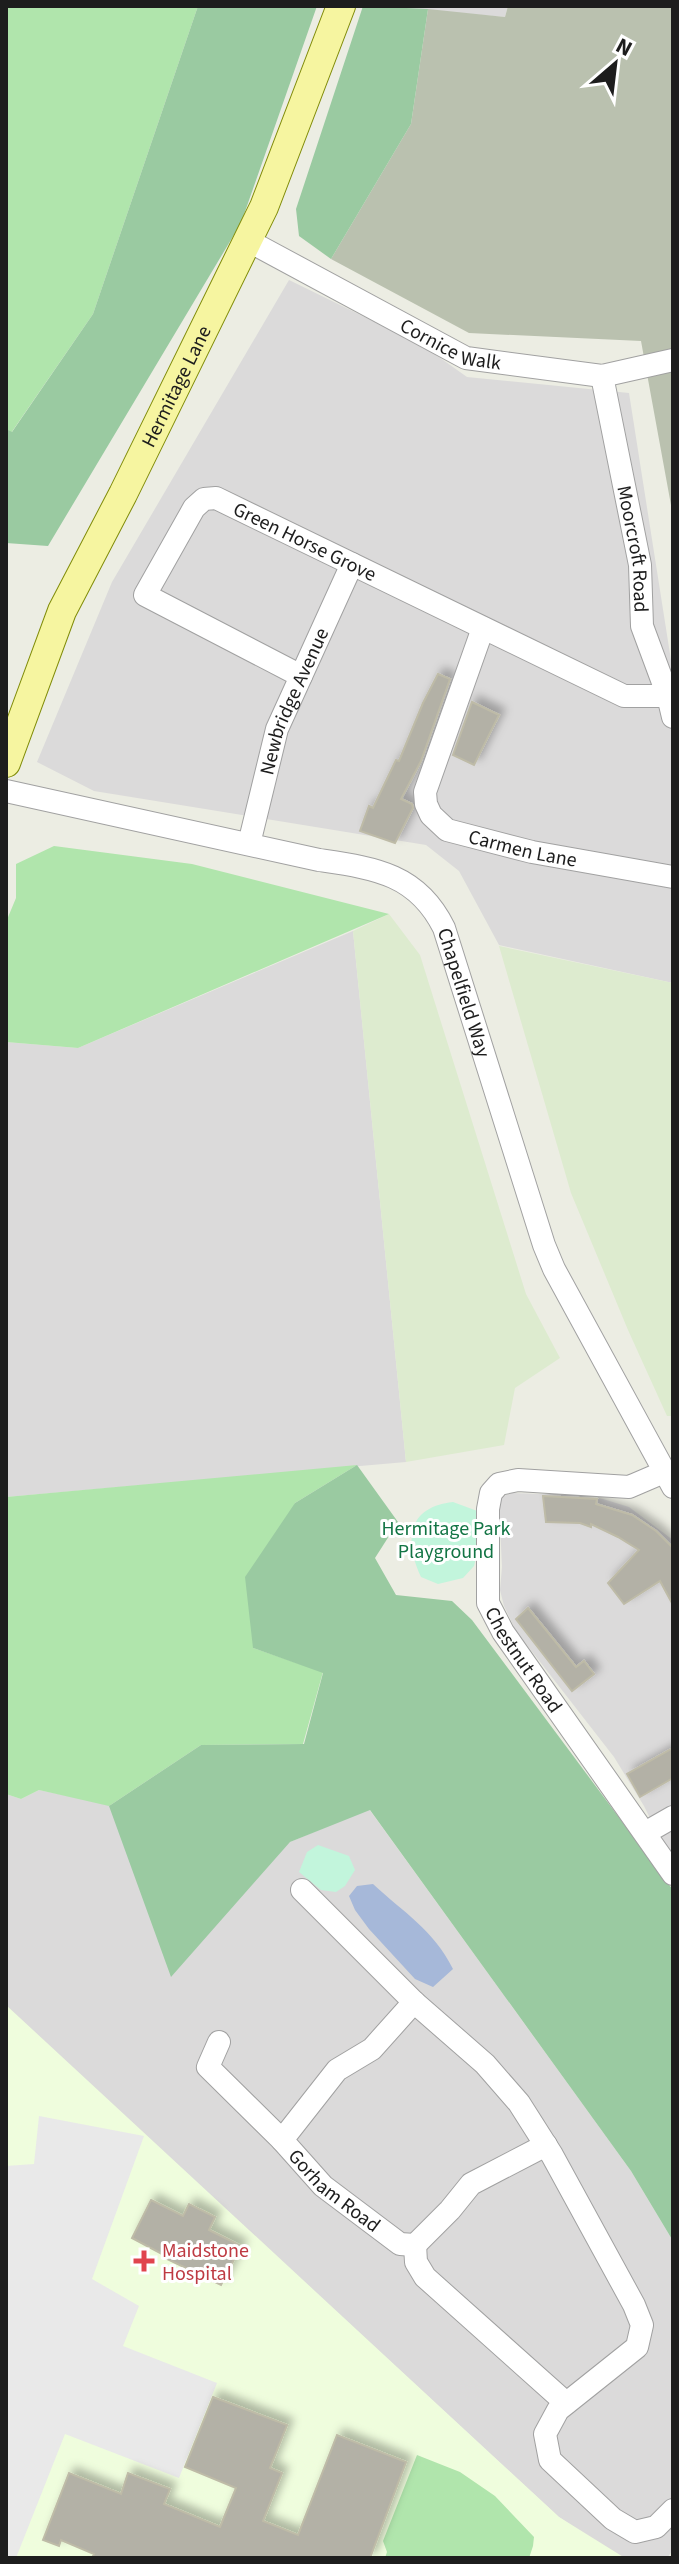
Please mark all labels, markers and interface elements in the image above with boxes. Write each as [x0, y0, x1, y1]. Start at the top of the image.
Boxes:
north arrow [575, 24, 655, 104]
text: N [610, 30, 638, 65]
street label: Cornice Walk [395, 312, 503, 378]
street label: Hermitage Lane [135, 321, 219, 452]
street label: Moorcroft Road [609, 483, 655, 613]
street label: Green Horse Grove [228, 495, 381, 589]
street label: Newbridge Avenue [253, 623, 336, 778]
street label: Carmen Lane [465, 823, 579, 875]
street label: Chapelfield Way [430, 925, 497, 1062]
park label: Hermitage Park Playground [382, 1515, 511, 1566]
street label: Chestnut Road [477, 1602, 569, 1719]
street label: Gorham Road [281, 2143, 386, 2239]
place label: Maidstone Hospital [162, 2237, 249, 2288]
marker: Maidstone Hospital [133, 2250, 155, 2272]

